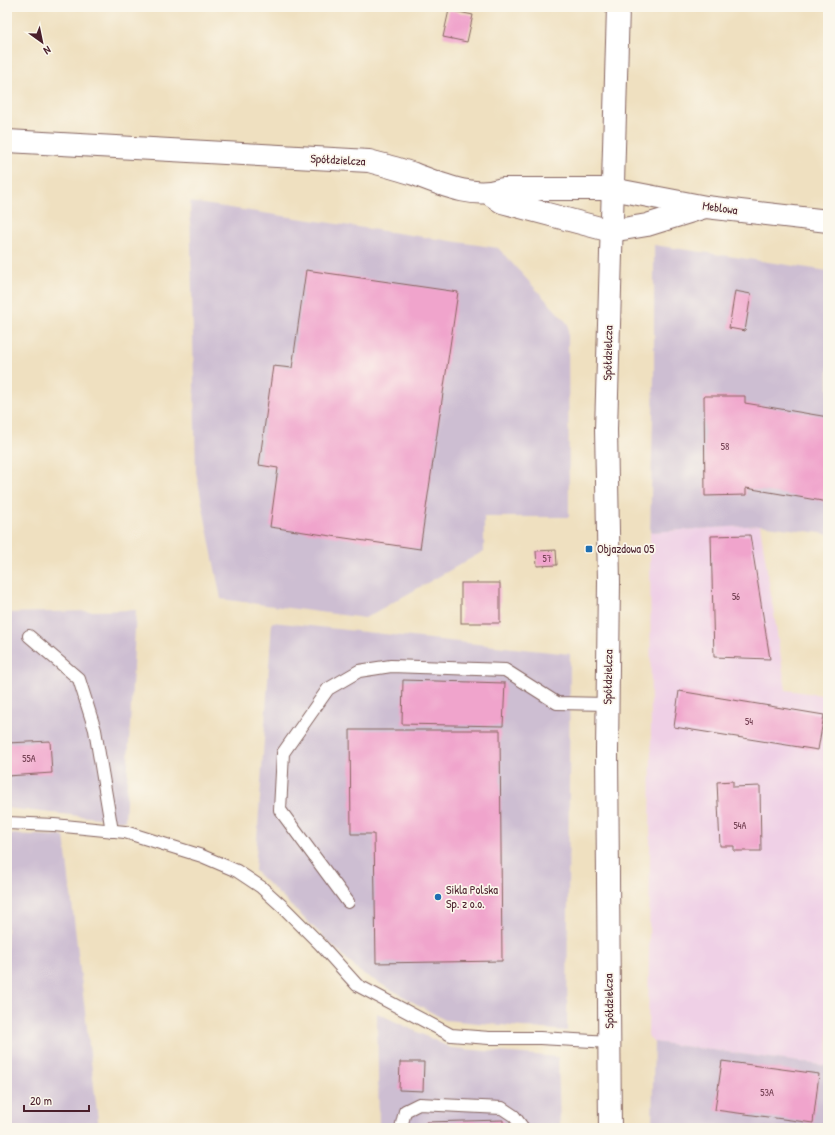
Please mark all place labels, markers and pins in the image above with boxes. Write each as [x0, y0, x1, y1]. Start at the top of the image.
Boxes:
place label: Objazdowa 05 [597, 540, 654, 557]
marker: Objazdowa 05 [584, 544, 594, 554]
place label: Sikla Polska Sp. z o.o. [446, 881, 498, 912]
marker: Sikla Polska Sp. z o.o. [433, 892, 443, 902]

